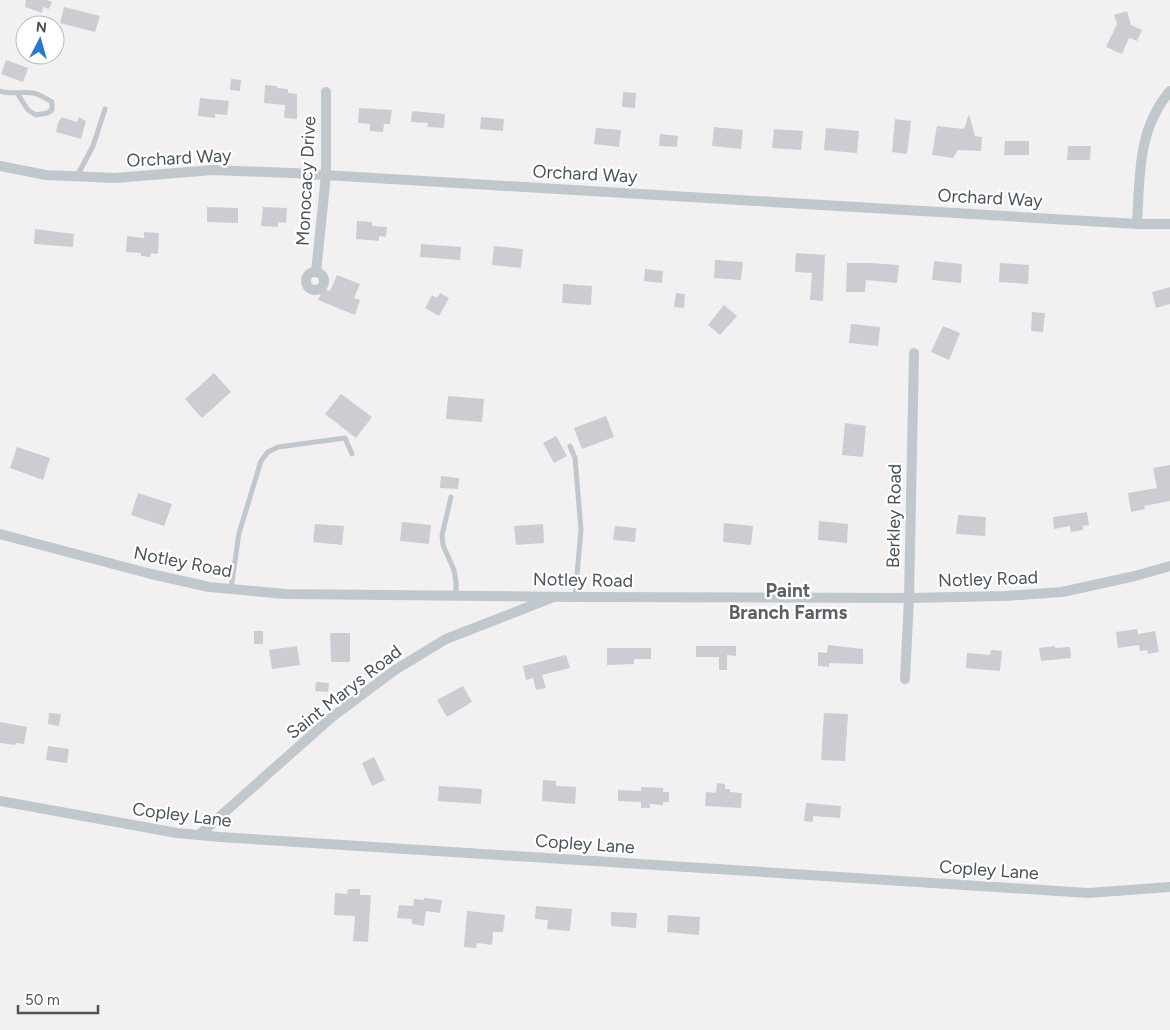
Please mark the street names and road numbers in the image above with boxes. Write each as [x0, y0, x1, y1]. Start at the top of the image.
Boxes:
street label: Monocacy Drive [292, 115, 320, 247]
street label: Orchard Way [126, 144, 233, 172]
street label: Orchard Way [532, 160, 639, 188]
street label: Orchard Way [937, 184, 1044, 212]
street label: Berkley Road [882, 464, 906, 568]
street label: Notley Road [132, 542, 234, 582]
street label: Notley Road [938, 566, 1038, 592]
street label: Notley Road [533, 568, 633, 592]
street label: Saint Marys Road [282, 640, 406, 744]
street label: Copley Lane [131, 798, 233, 832]
street label: Copley Lane [534, 830, 636, 858]
street label: Copley Lane [938, 856, 1040, 884]

